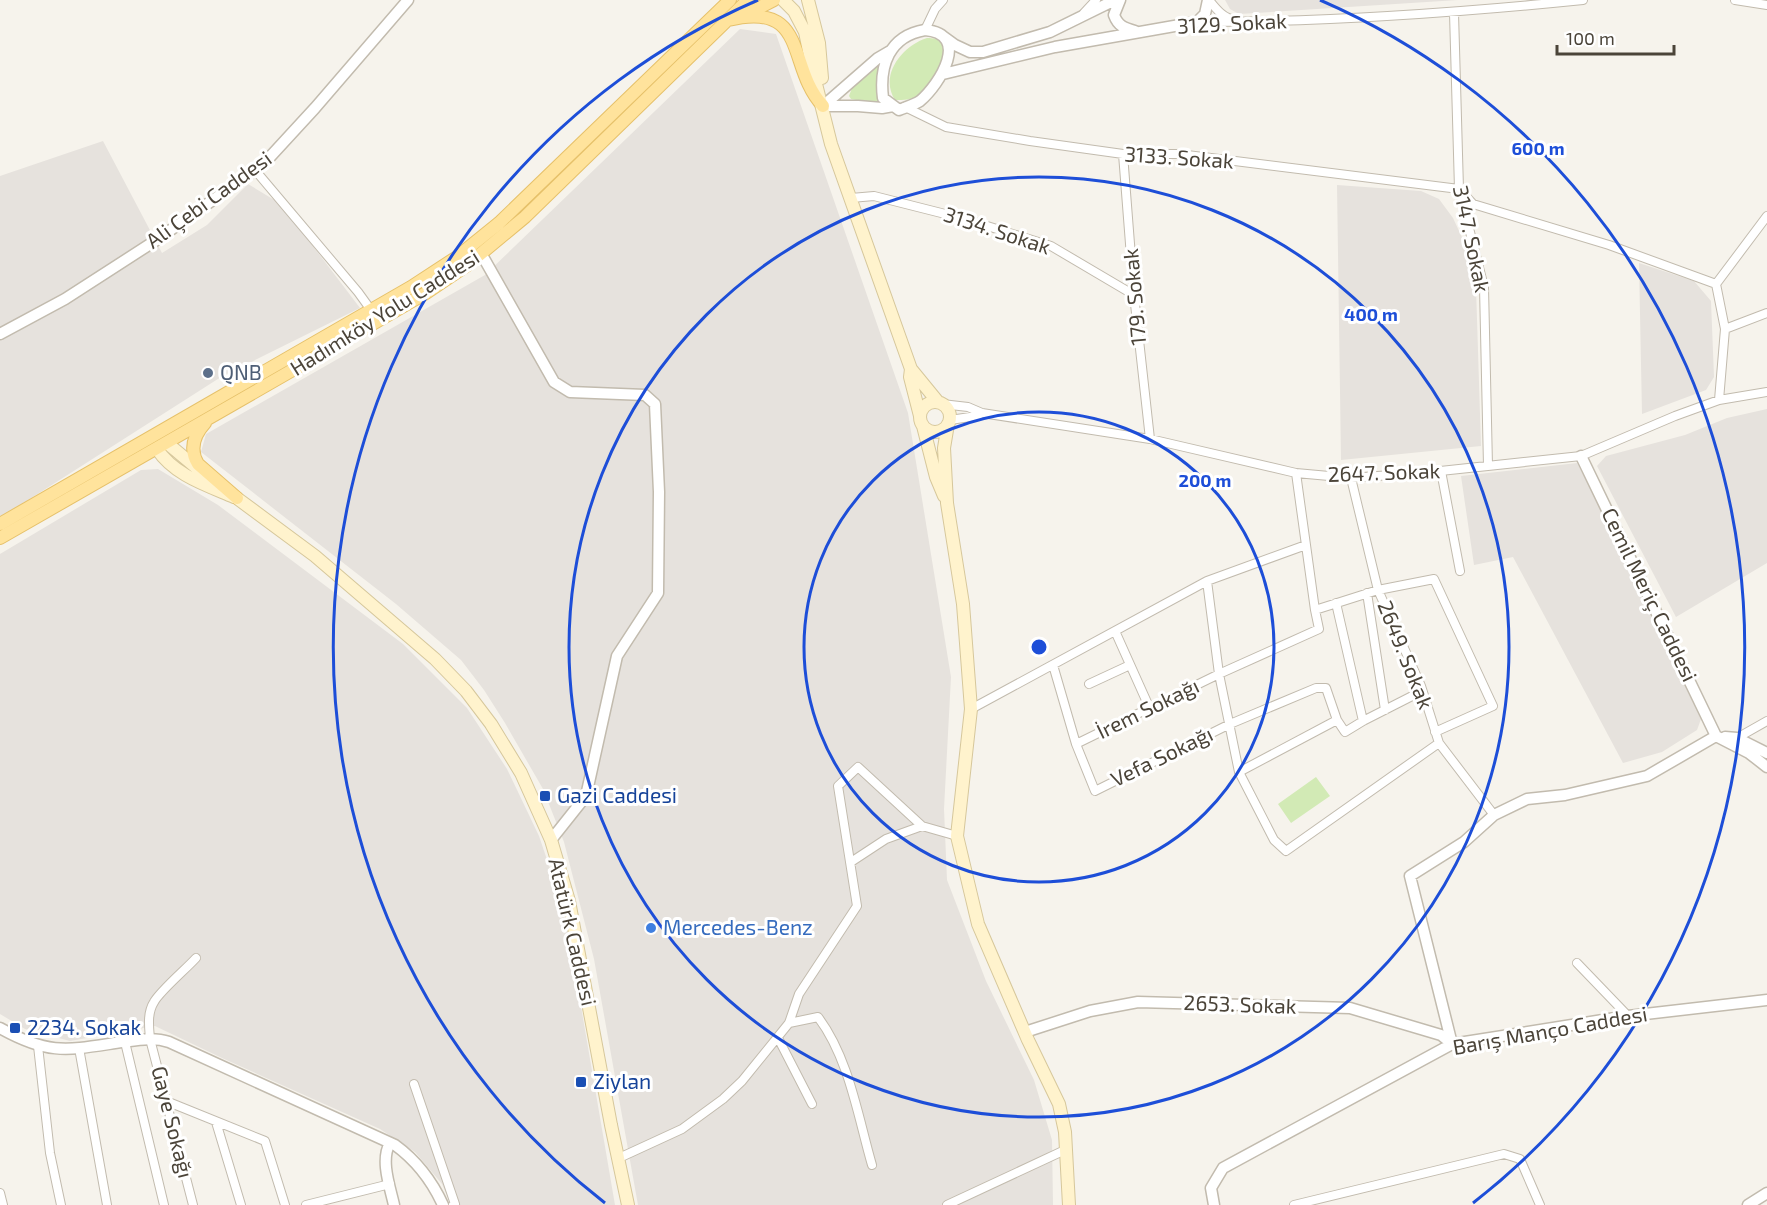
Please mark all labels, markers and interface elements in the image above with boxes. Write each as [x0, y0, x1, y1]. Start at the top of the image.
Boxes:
street label: 3129. Sokak [1176, 7, 1288, 38]
scale bar [1557, 18, 1674, 56]
text: 100 m [1566, 27, 1615, 49]
text: 600 m [1511, 137, 1565, 159]
street label: 3133. Sokak [1124, 140, 1235, 173]
street label: Ali Çebi Caddesi [140, 145, 277, 254]
street label: 3147. Sokak [1449, 183, 1496, 295]
street label: 3134. Sokak [941, 201, 1054, 259]
street label: Hadımköy Yolu Caddesi [285, 243, 483, 380]
street label: 179. Sokak [1117, 247, 1150, 347]
text: 400 m [1344, 303, 1398, 325]
place label: QNB [220, 359, 262, 385]
marker: QNB [201, 366, 215, 380]
street label: 2647. Sokak [1327, 457, 1441, 486]
text: 200 m [1179, 469, 1231, 491]
street label: Cemil Meriç Caddesi [1596, 503, 1703, 686]
street label: 2649. Sokak [1373, 597, 1440, 713]
centre of rings [1029, 637, 1049, 657]
street label: İrem Sokağı [1092, 672, 1203, 743]
street label: Vefa Sokağı [1106, 720, 1216, 791]
place label: Gazi Caddesi [557, 782, 677, 807]
marker: Gazi Caddesi [538, 789, 552, 803]
street label: Atatürk Caddesi [544, 855, 603, 1008]
place label: Mercedes-Benz [663, 914, 813, 939]
marker: Mercedes-Benz [644, 921, 658, 935]
street label: 2653. Sokak [1183, 989, 1297, 1018]
street label: Barış Manço Caddesi [1450, 1000, 1649, 1061]
place label: 2234. Sokak [27, 1014, 142, 1039]
marker: 2234. Sokak [8, 1021, 22, 1035]
street label: Gaye Sokağı [147, 1063, 199, 1180]
place label: Ziylan [593, 1068, 651, 1093]
marker: Ziylan [574, 1075, 588, 1089]

